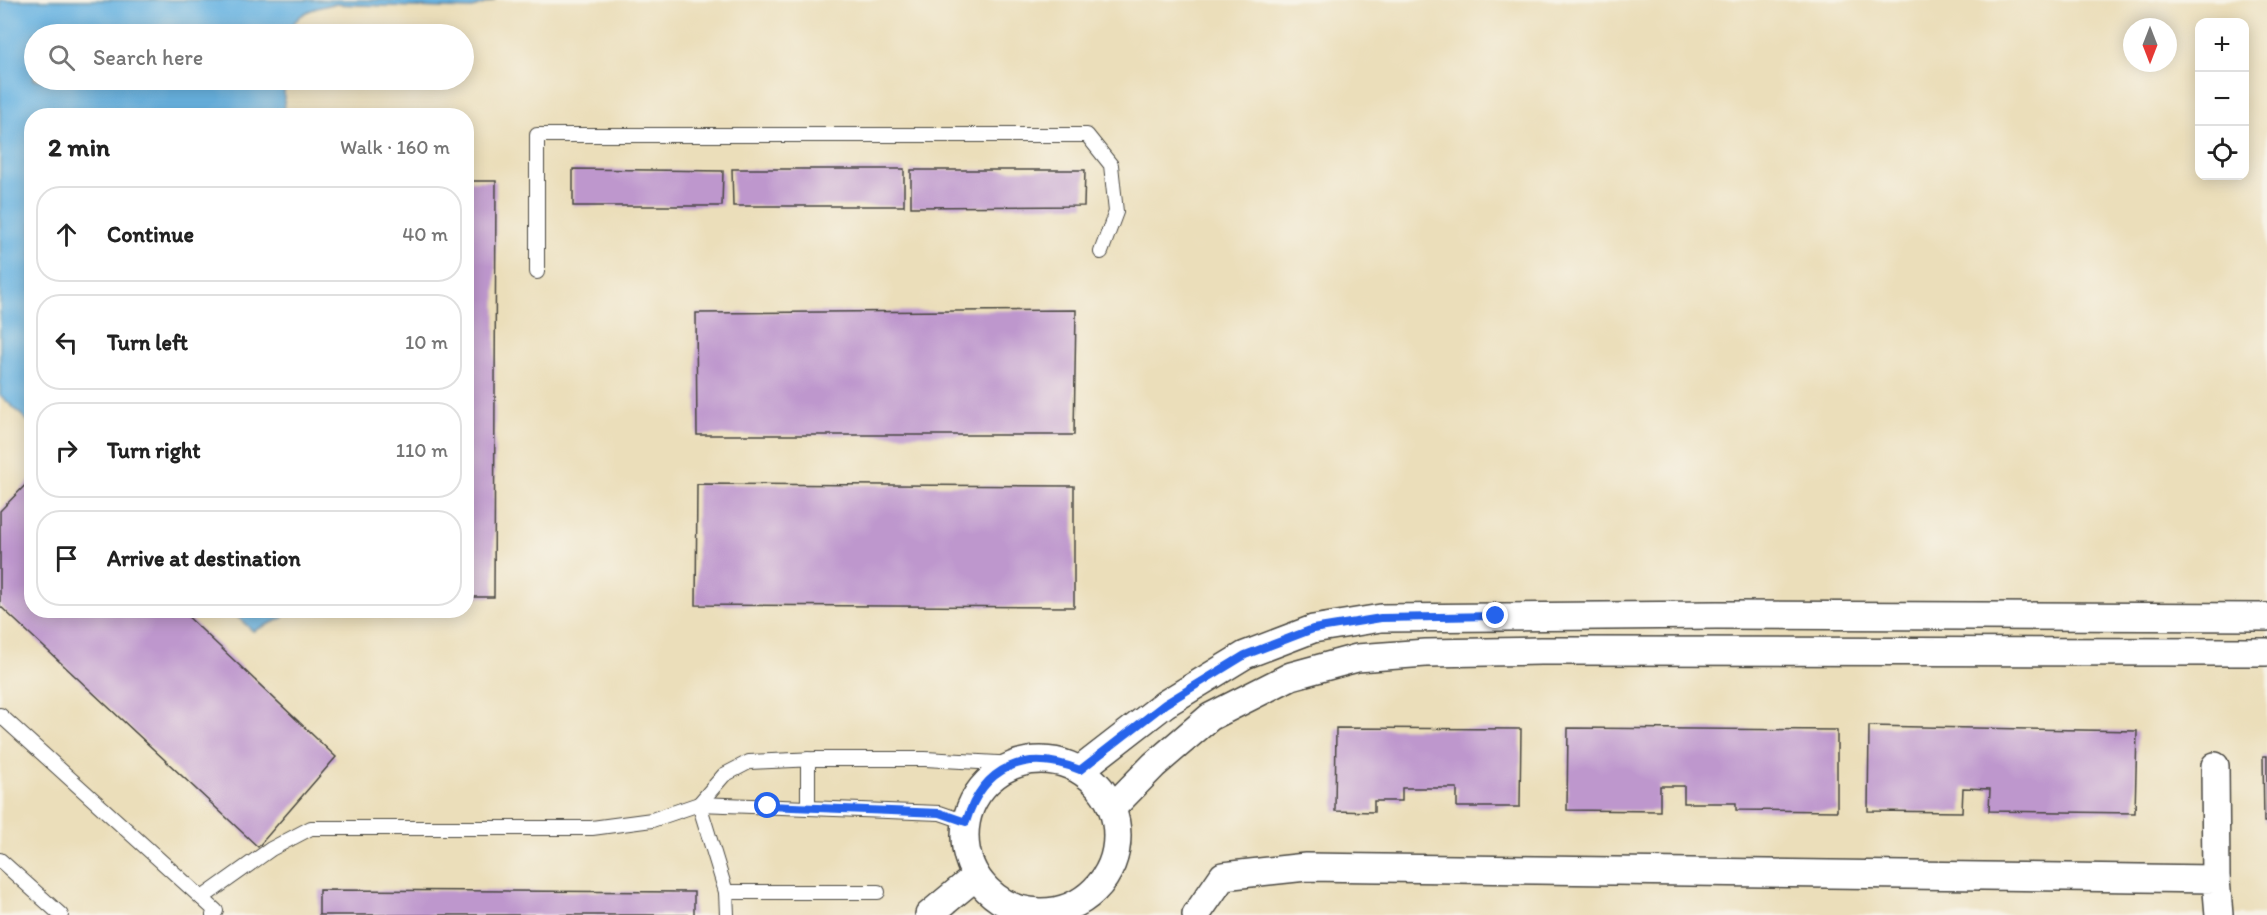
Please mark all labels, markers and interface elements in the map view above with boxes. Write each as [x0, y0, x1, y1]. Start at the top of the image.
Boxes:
north arrow [2123, 18, 2177, 72]
map controls [2195, 18, 2249, 180]
button: + [2195, 18, 2249, 72]
search box [24, 24, 474, 90]
icon: search [45, 41, 78, 74]
text: Search here [93, 44, 203, 71]
button: − [2195, 72, 2249, 126]
button: locate [2195, 126, 2249, 180]
text: 2 min [48, 131, 110, 163]
text: Walk · 160 m [340, 135, 450, 159]
icon: ahead [50, 218, 83, 251]
text: Continue [107, 221, 194, 248]
text: 40 m [402, 222, 448, 246]
icon: left [50, 326, 83, 359]
text: Turn left [107, 329, 188, 356]
text: 10 m [405, 330, 448, 354]
icon: right [50, 434, 83, 467]
text: Turn right [107, 437, 201, 464]
text: 110 m [396, 438, 448, 462]
icon: arrive [50, 542, 83, 575]
text: Arrive at destination [107, 545, 301, 572]
route end [1482, 602, 1508, 628]
route start [754, 792, 780, 818]

